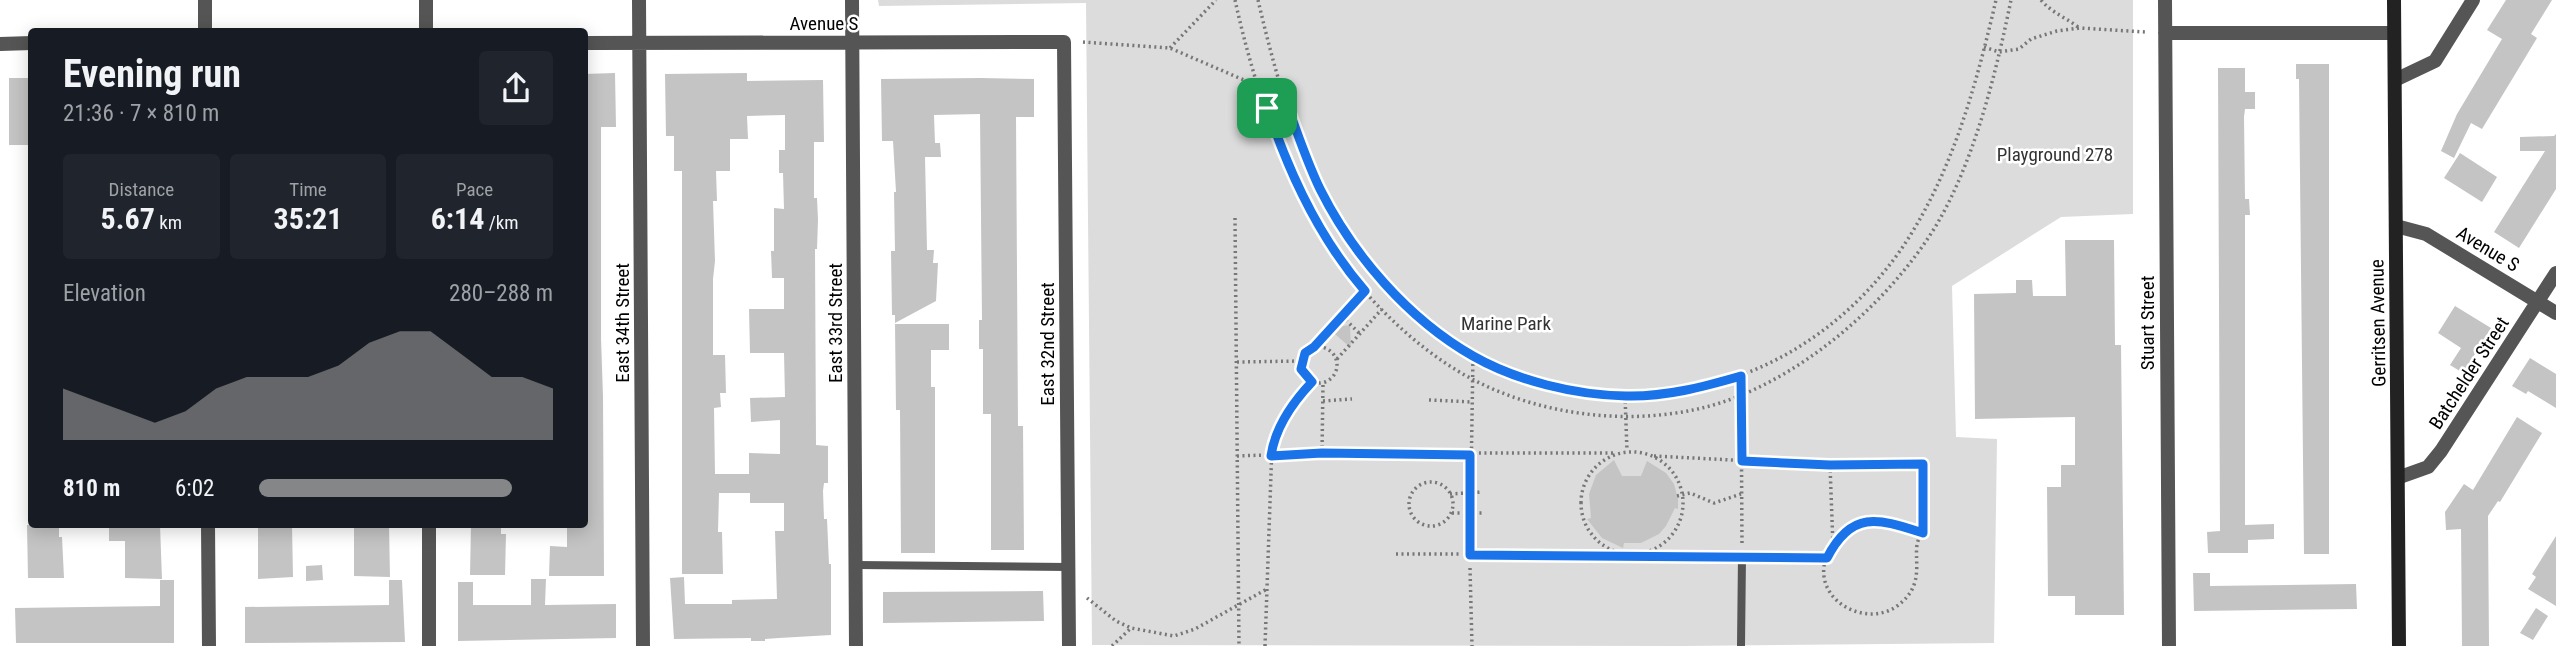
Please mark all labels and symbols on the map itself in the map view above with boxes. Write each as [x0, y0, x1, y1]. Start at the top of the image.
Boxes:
street label: Avenue S [790, 12, 859, 35]
pin [1237, 78, 1297, 138]
park label: Playground 278 [1997, 143, 2113, 166]
street label: Avenue S [2453, 221, 2524, 277]
street label: Gerritsen Avenue [2365, 259, 2391, 387]
street label: East 34th Street [611, 263, 634, 383]
street label: East 33rd Street [824, 263, 847, 383]
street label: Stuart Street [2136, 276, 2159, 370]
street label: East 32nd Street [1036, 282, 1059, 406]
park label: Marine Park [1461, 312, 1551, 335]
street label: Batchelder Street [2424, 313, 2514, 433]

